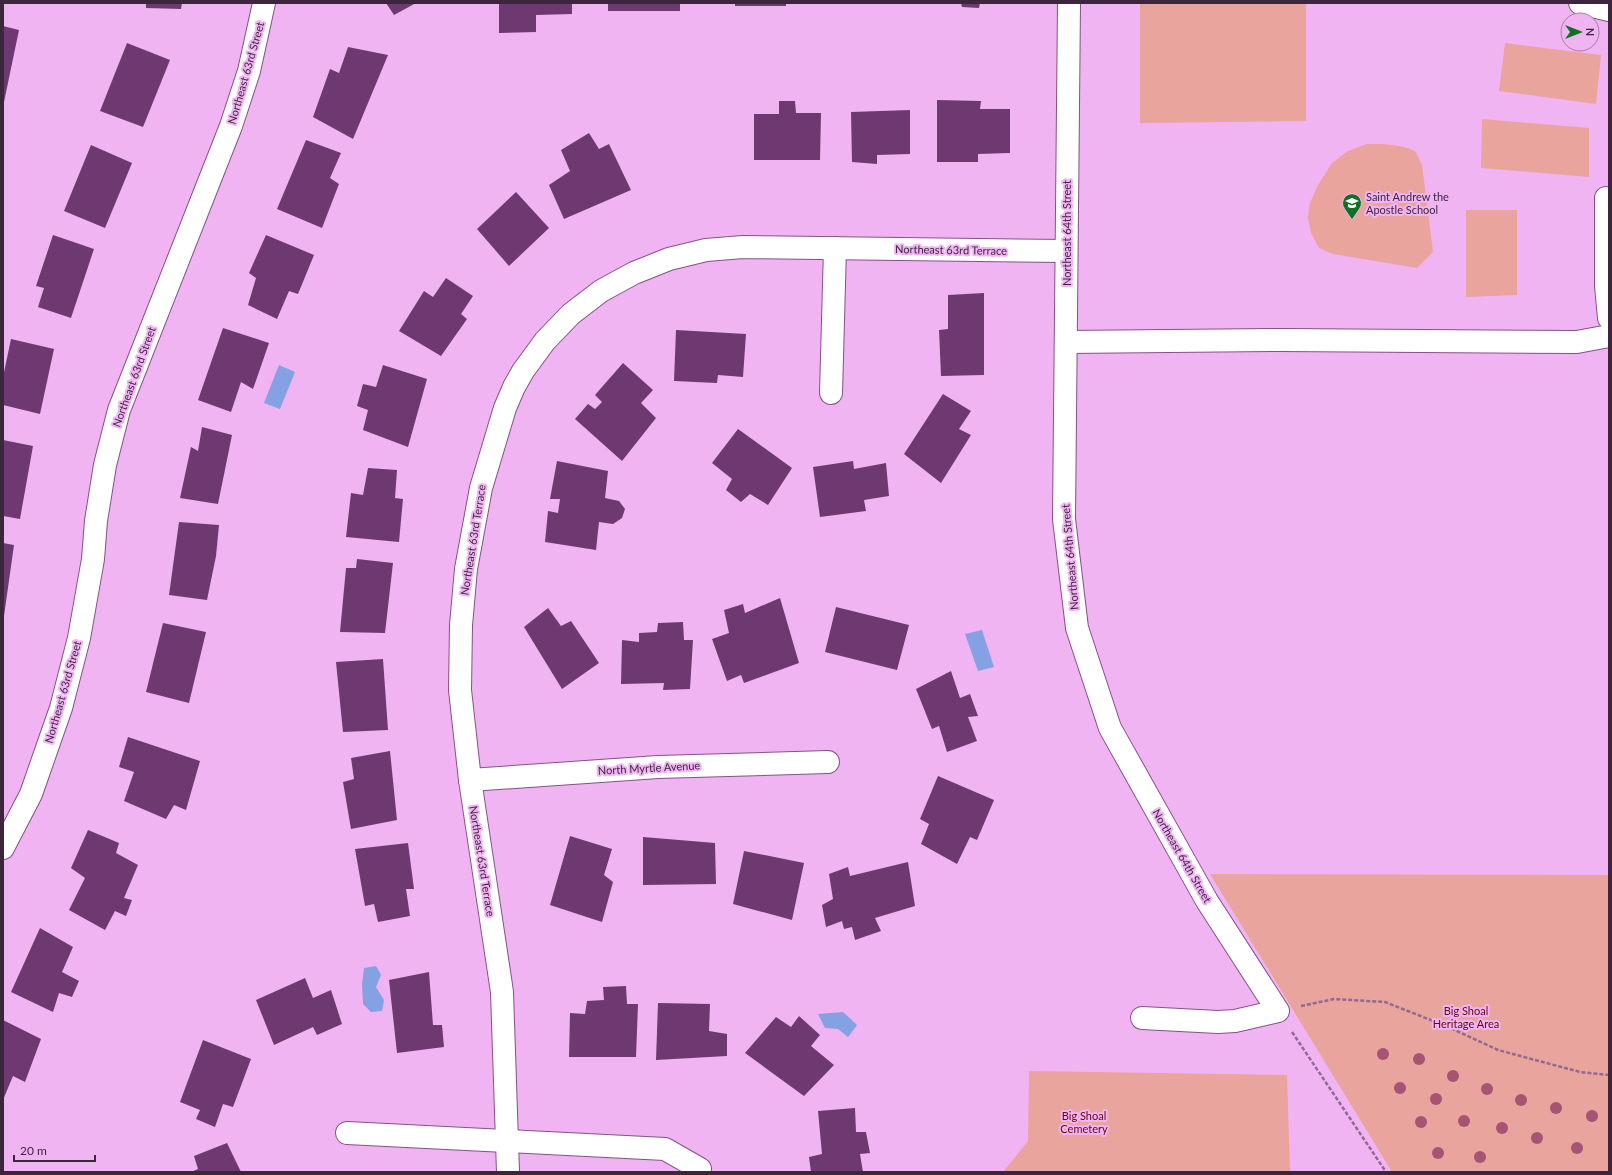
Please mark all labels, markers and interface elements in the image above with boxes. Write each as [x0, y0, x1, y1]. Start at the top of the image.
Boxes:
north arrow [1560, 12, 1600, 52]
street label: Northeast 63rd Street [225, 20, 266, 126]
text: N [1584, 28, 1597, 36]
street label: Northeast 64th Street [1060, 180, 1073, 286]
place label: Saint Andrew the Apostle School [1366, 190, 1449, 216]
school or university icon: Saint Andrew the Apostle School [1341, 192, 1363, 220]
street label: Northeast 63rd Terrace [895, 242, 1007, 257]
street label: Northeast 63rd Street [109, 325, 158, 429]
street label: Northeast 63rd Terrace [457, 483, 488, 596]
street label: Northeast 64th Street [1058, 504, 1081, 610]
street label: Northeast 63rd Street [42, 639, 83, 745]
street label: North Myrtle Avenue [598, 758, 701, 777]
street label: Northeast 63rd Terrace [467, 805, 498, 917]
street label: Northeast 64th Street [1150, 807, 1215, 905]
park label: Big Shoal Heritage Area [1433, 1004, 1499, 1030]
park label: Big Shoal Cemetery [1060, 1109, 1108, 1135]
scale bar [14, 1137, 95, 1163]
text: 20 m [20, 1143, 47, 1158]

